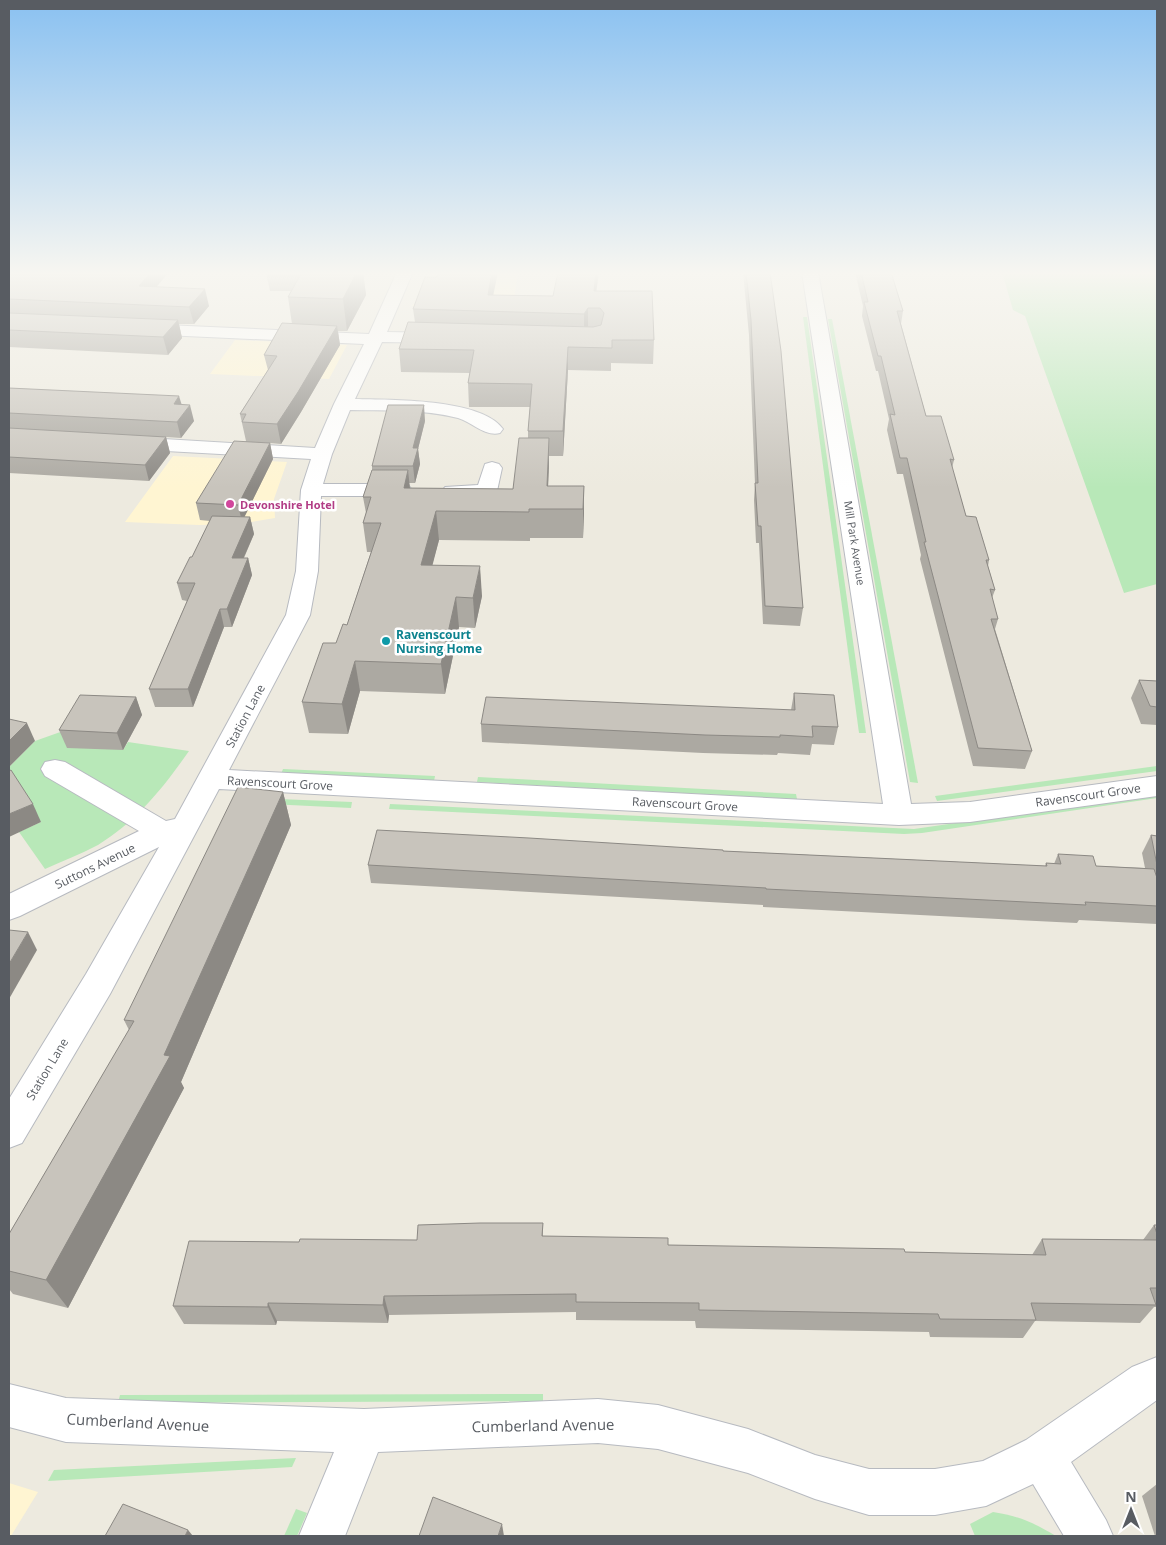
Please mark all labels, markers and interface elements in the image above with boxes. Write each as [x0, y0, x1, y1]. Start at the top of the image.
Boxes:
place label: Devonshire Hotel [240, 497, 335, 512]
marker: Devonshire Hotel [224, 498, 236, 510]
street label: Mill Park Avenue [841, 500, 869, 586]
place label: Ravenscourt Nursing Home [396, 626, 482, 657]
marker: Ravenscourt Nursing Home [380, 635, 392, 647]
street label: Station Lane [221, 681, 269, 751]
street label: Ravenscourt Grove [227, 772, 334, 794]
street label: Ravenscourt Grove [1034, 779, 1142, 811]
street label: Ravenscourt Grove [632, 793, 739, 815]
street label: Suttons Avenue [52, 839, 138, 893]
street label: Station Lane [22, 1035, 72, 1103]
street label: Cumberland Avenue [66, 1408, 210, 1436]
street label: Cumberland Avenue [471, 1414, 615, 1436]
north arrow [1106, 1485, 1156, 1535]
text: N [1125, 1487, 1137, 1506]

